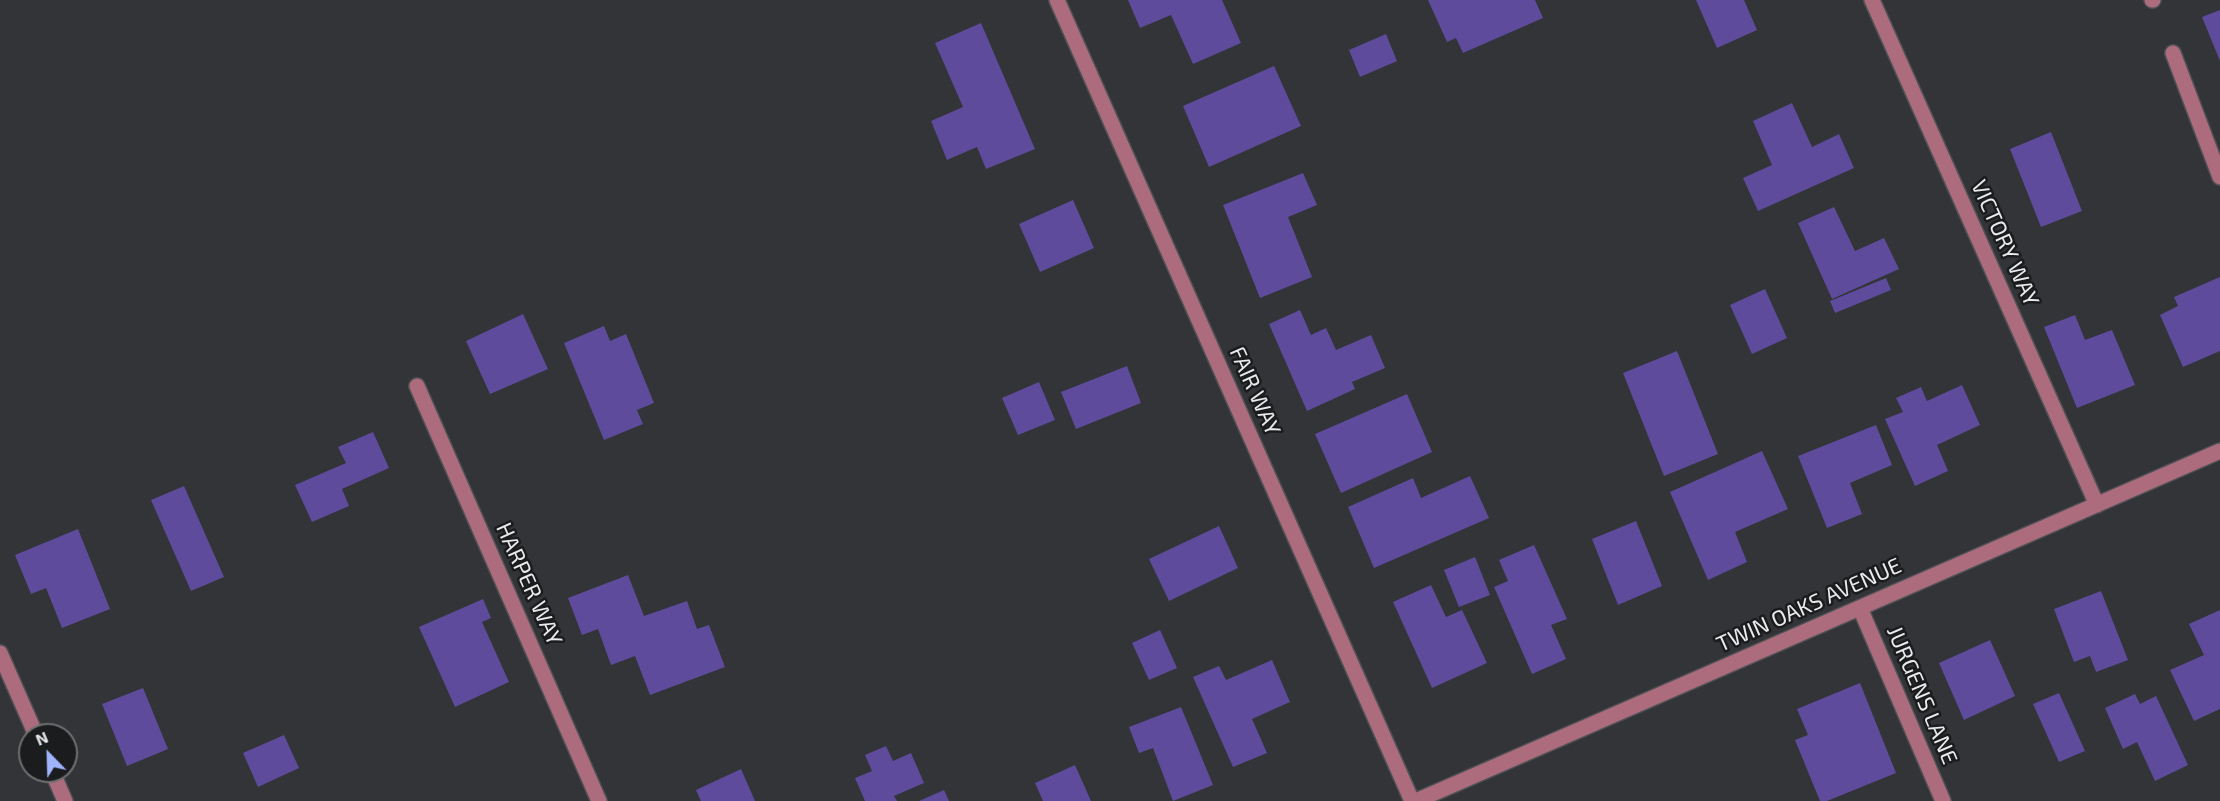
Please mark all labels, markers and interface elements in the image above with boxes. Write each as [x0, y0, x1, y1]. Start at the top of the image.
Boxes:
street label: VICTORY WAY [1965, 176, 2045, 310]
street label: FAIR WAY [1224, 343, 1286, 439]
street label: HARPER WAY [490, 519, 568, 649]
street label: TWIN OAKS AVENUE [1713, 552, 1905, 658]
street label: JURGENS LANE [1881, 622, 1963, 768]
north arrow [18, 723, 78, 783]
text: N [33, 727, 51, 749]

